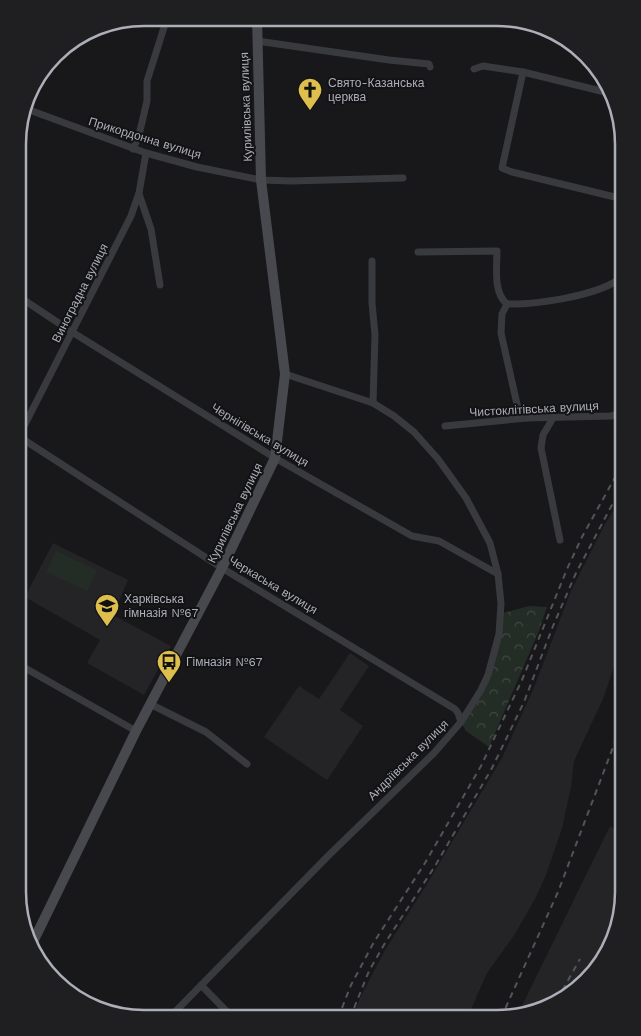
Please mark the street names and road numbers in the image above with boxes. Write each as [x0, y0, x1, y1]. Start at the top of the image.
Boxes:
street label: Курилівська вулиця [237, 52, 255, 162]
street label: Прикордонна вулиця [87, 114, 203, 162]
street label: Виноградна вулиця [49, 241, 111, 345]
street label: Чистоклітівська вулиця [469, 399, 599, 419]
street label: Чернігівська вулиця [209, 400, 311, 470]
street label: Курилівська вулиця [205, 461, 265, 565]
street label: Черкаська вулиця [226, 553, 320, 617]
street label: Андріївська вулиця [365, 717, 451, 803]

